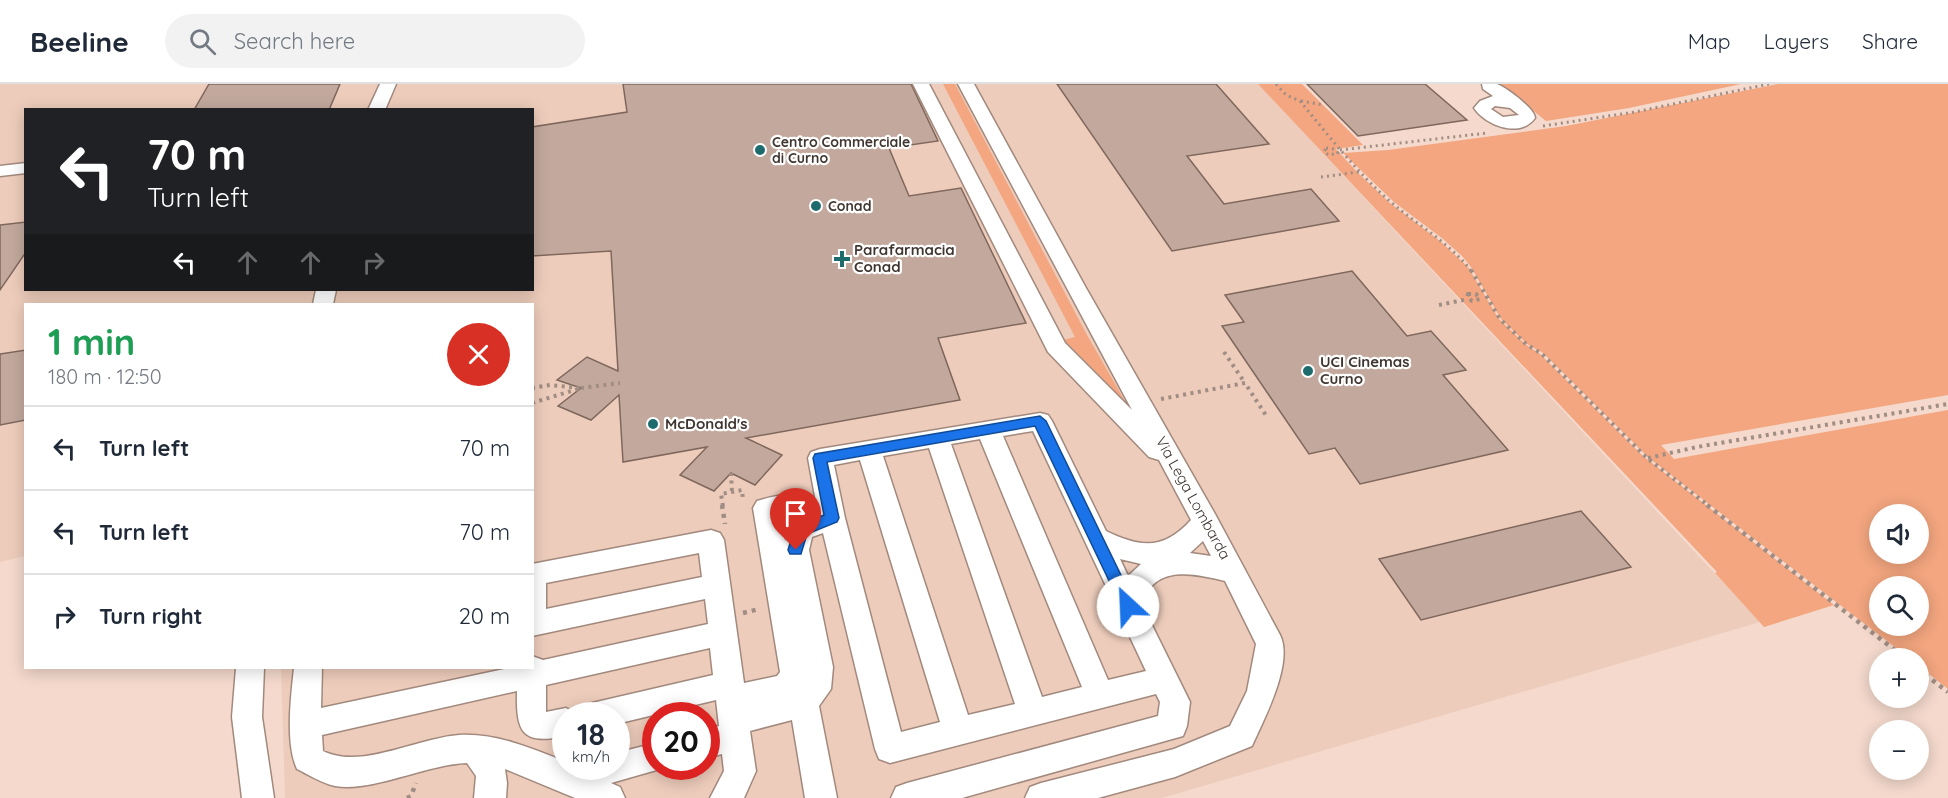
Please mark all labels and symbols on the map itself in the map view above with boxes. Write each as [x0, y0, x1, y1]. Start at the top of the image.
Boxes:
place label: Centro Commerciale di Curno [772, 133, 910, 167]
marker: Centro Commerciale di Curno [753, 143, 767, 157]
place label: Conad [828, 197, 871, 215]
marker: Conad [809, 199, 823, 213]
place label: Parafarmacia Conad [854, 240, 955, 276]
marker: Parafarmacia Conad [835, 252, 849, 266]
place label: UCI Cinemas Curno [1320, 352, 1410, 388]
marker: UCI Cinemas Curno [1301, 364, 1315, 378]
place label: McDonald's [665, 414, 747, 433]
marker: McDonald's [646, 417, 660, 431]
street label: Via Lega Lombarda [1152, 433, 1235, 563]
pin [770, 488, 821, 550]
position arrow [1096, 574, 1160, 638]
speed limit sign: 20 [642, 702, 720, 780]

